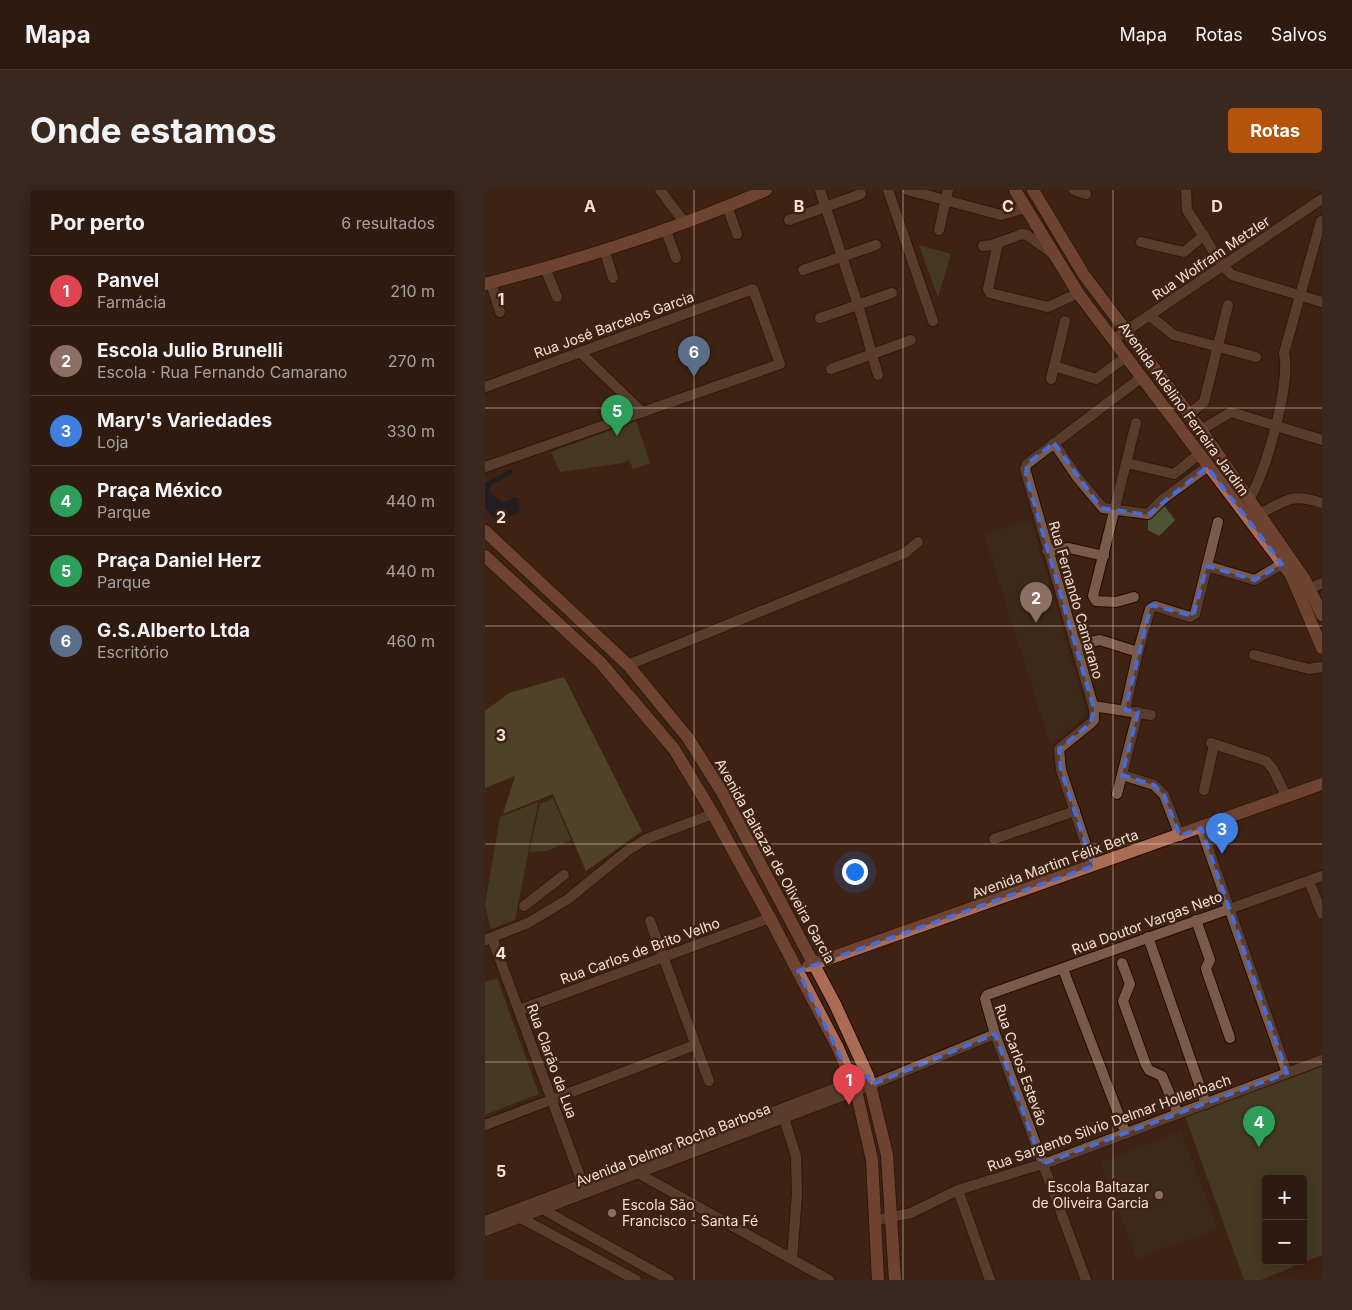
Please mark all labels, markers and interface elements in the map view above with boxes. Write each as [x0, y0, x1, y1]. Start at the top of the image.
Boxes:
text: Mapa [25, 20, 91, 49]
text: Mapa [1119, 24, 1167, 45]
text: Rotas [1195, 24, 1243, 45]
text: Salvos [1271, 24, 1327, 45]
button: Rotas [1228, 108, 1322, 153]
text: Onde estamos [30, 109, 277, 151]
text: A [584, 196, 596, 216]
text: B [794, 196, 804, 216]
text: C [1002, 196, 1014, 216]
text: D [1211, 196, 1223, 216]
text: Por perto [50, 210, 145, 235]
street label: Rua Wolfram Metzler [1149, 212, 1273, 303]
text: 6 resultados [341, 213, 435, 233]
text: Panvel [97, 269, 159, 292]
text: 1 [63, 281, 69, 301]
text: 210 m [390, 281, 435, 301]
street label: Rua José Barcelos Garcia [532, 288, 696, 361]
text: 1 [498, 289, 504, 309]
text: Farmácia [97, 292, 166, 312]
street label: Avenida Adelino Ferreira Jardim [1116, 319, 1253, 499]
pin: 6 [678, 336, 710, 377]
text: Escola Julio Brunelli [97, 339, 283, 362]
text: 2 [61, 351, 71, 371]
text: 270 m [388, 351, 435, 371]
text: Escola · Rua Fernando Camarano [97, 362, 347, 382]
pin: 5 [601, 395, 633, 436]
text: Mary's Variedades [97, 409, 272, 432]
text: 3 [61, 421, 71, 441]
text: 330 m [387, 421, 435, 441]
text: Loja [97, 432, 129, 452]
text: Praça México [97, 479, 222, 502]
text: 4 [61, 491, 71, 511]
text: 440 m [386, 491, 435, 511]
text: Parque [97, 502, 151, 522]
text: 2 [496, 507, 506, 527]
street label: Rua Fernando Camarano [1046, 519, 1107, 681]
text: Praça Daniel Herz [97, 549, 262, 572]
text: 5 [61, 561, 71, 581]
text: 440 m [386, 561, 435, 581]
text: Parque [97, 572, 151, 592]
pin: 2 [1020, 582, 1052, 623]
text: G.S.Alberto Ltda [97, 619, 250, 642]
text: 6 [61, 631, 71, 651]
text: 460 m [386, 631, 435, 651]
text: Escritório [97, 642, 169, 662]
text: 3 [496, 725, 506, 745]
street label: Avenida Baltazar de Oliveira Garcia [712, 755, 839, 966]
pin: 3 [1206, 813, 1238, 854]
street label: Avenida Martim Félix Berta [969, 825, 1141, 902]
your location [842, 859, 868, 885]
street label: Rua Doutor Vargas Neto [1069, 887, 1224, 958]
street label: Rua Carlos de Brito Velho [558, 914, 722, 987]
text: 4 [496, 943, 507, 963]
street label: Rua Clarão da Lua [524, 1001, 581, 1120]
street label: Rua Carlos Estevão [992, 1002, 1051, 1128]
pin: 1 [833, 1064, 865, 1105]
street label: Rua Sargento Silvio Delmar Hollenbach [985, 1070, 1233, 1175]
street label: Avenida Delmar Rocha Barbosa [573, 1099, 773, 1190]
pin: 4 [1243, 1106, 1275, 1147]
text: 5 [496, 1161, 506, 1181]
map controls [1262, 1175, 1307, 1265]
button: + [1262, 1175, 1307, 1220]
place label: Escola Baltazar de Oliveira Garcia [1032, 1178, 1149, 1211]
marker: Escola Baltazar de Oliveira Garcia [1153, 1189, 1165, 1201]
place label: Escola São Francisco - Santa Fé [622, 1196, 758, 1229]
marker: Escola São Francisco - Santa Fé [606, 1207, 618, 1219]
button: − [1262, 1220, 1307, 1265]

